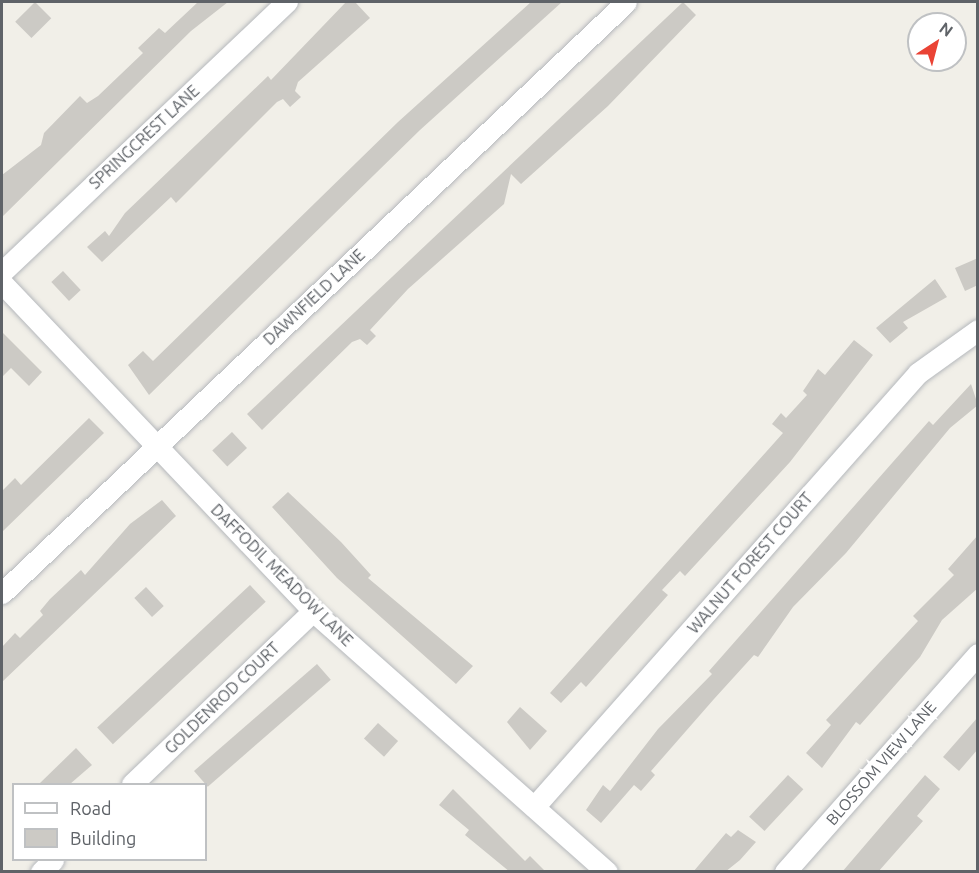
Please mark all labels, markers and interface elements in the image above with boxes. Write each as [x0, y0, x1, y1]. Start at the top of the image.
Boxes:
north arrow [907, 12, 967, 72]
text: N [936, 18, 957, 40]
street label: SPRINGCREST LANE [85, 81, 203, 193]
street label: DAWNFIELD LANE [259, 245, 369, 349]
street label: WALNUT FOREST COURT [684, 489, 816, 637]
street label: DAFFODIL MEADOW LANE [207, 500, 357, 650]
street label: GOLDENROD COURT [161, 638, 283, 758]
street label: BLOSSOM VIEW LANE [822, 697, 940, 829]
legend [12, 783, 207, 861]
text: Road [70, 798, 112, 818]
text: Building [70, 828, 136, 848]

